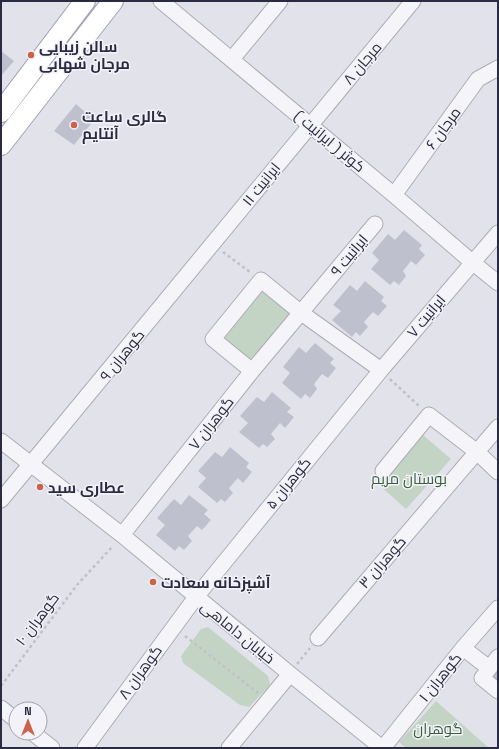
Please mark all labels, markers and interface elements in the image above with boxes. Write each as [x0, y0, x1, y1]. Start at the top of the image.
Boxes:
place label: سالن زیبایی مرجان شهابی [39, 37, 130, 73]
street label: مرجان ۸ [339, 38, 386, 89]
marker: سالن زیبایی مرجان شهابی [26, 50, 36, 60]
street label: مرجان ۶ [421, 103, 466, 154]
street label: کوثر ( ایرانیت ) [290, 106, 369, 177]
place label: گالری ساعت آنتایم [82, 107, 167, 144]
marker: گالری ساعت آنتایم [69, 120, 79, 130]
street label: ایرانیت ۱۱ [238, 158, 284, 210]
street label: ایرانیت ۹ [326, 230, 372, 280]
street label: ایرانیت ۷ [402, 291, 450, 341]
street label: گوهران ۹ [95, 325, 149, 385]
street label: گوهران ۷ [184, 393, 239, 454]
street label: گوهران ۵ [261, 453, 315, 513]
park label: بوستان مریم [371, 469, 447, 489]
place label: عطاری سید [48, 478, 125, 497]
marker: عطاری سید [35, 482, 45, 492]
street label: گوهران ۳ [354, 532, 411, 593]
place label: آشپزخانه سعادت [161, 573, 271, 594]
marker: آشپزخانه سعادت [148, 577, 158, 587]
street label: گوهران ۱۰ [11, 589, 64, 650]
street label: خیابان داماهی [196, 596, 279, 668]
street label: گوهران ۸ [114, 641, 167, 703]
street label: گوهران ۱ [414, 649, 466, 706]
north arrow [8, 701, 48, 741]
text: N [24, 704, 32, 718]
park label: گوهران [413, 719, 463, 739]

